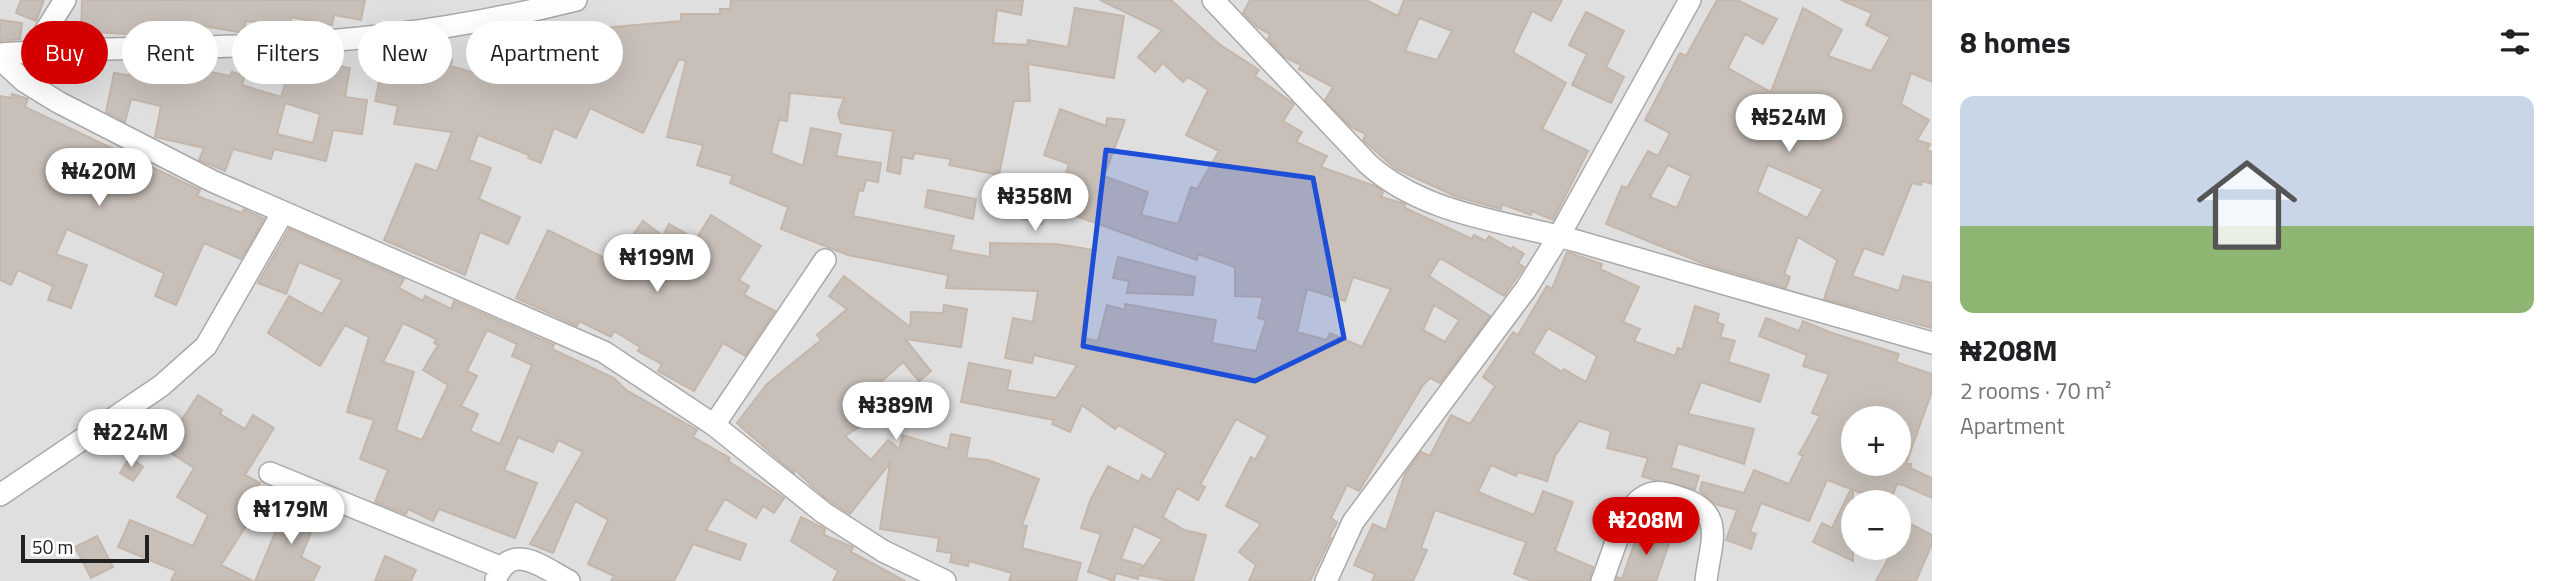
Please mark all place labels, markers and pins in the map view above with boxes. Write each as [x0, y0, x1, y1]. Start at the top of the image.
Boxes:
pin: ₦524M [1740, 94, 1838, 154]
pin: ₦420M [50, 148, 148, 208]
pin: ₦358M [986, 174, 1084, 233]
pin: ₦199M [608, 234, 706, 294]
pin: ₦389M [847, 382, 945, 442]
pin: ₦224M [82, 410, 180, 469]
pin: ₦179M [242, 486, 340, 546]
pin: ₦208M [1597, 498, 1695, 557]

